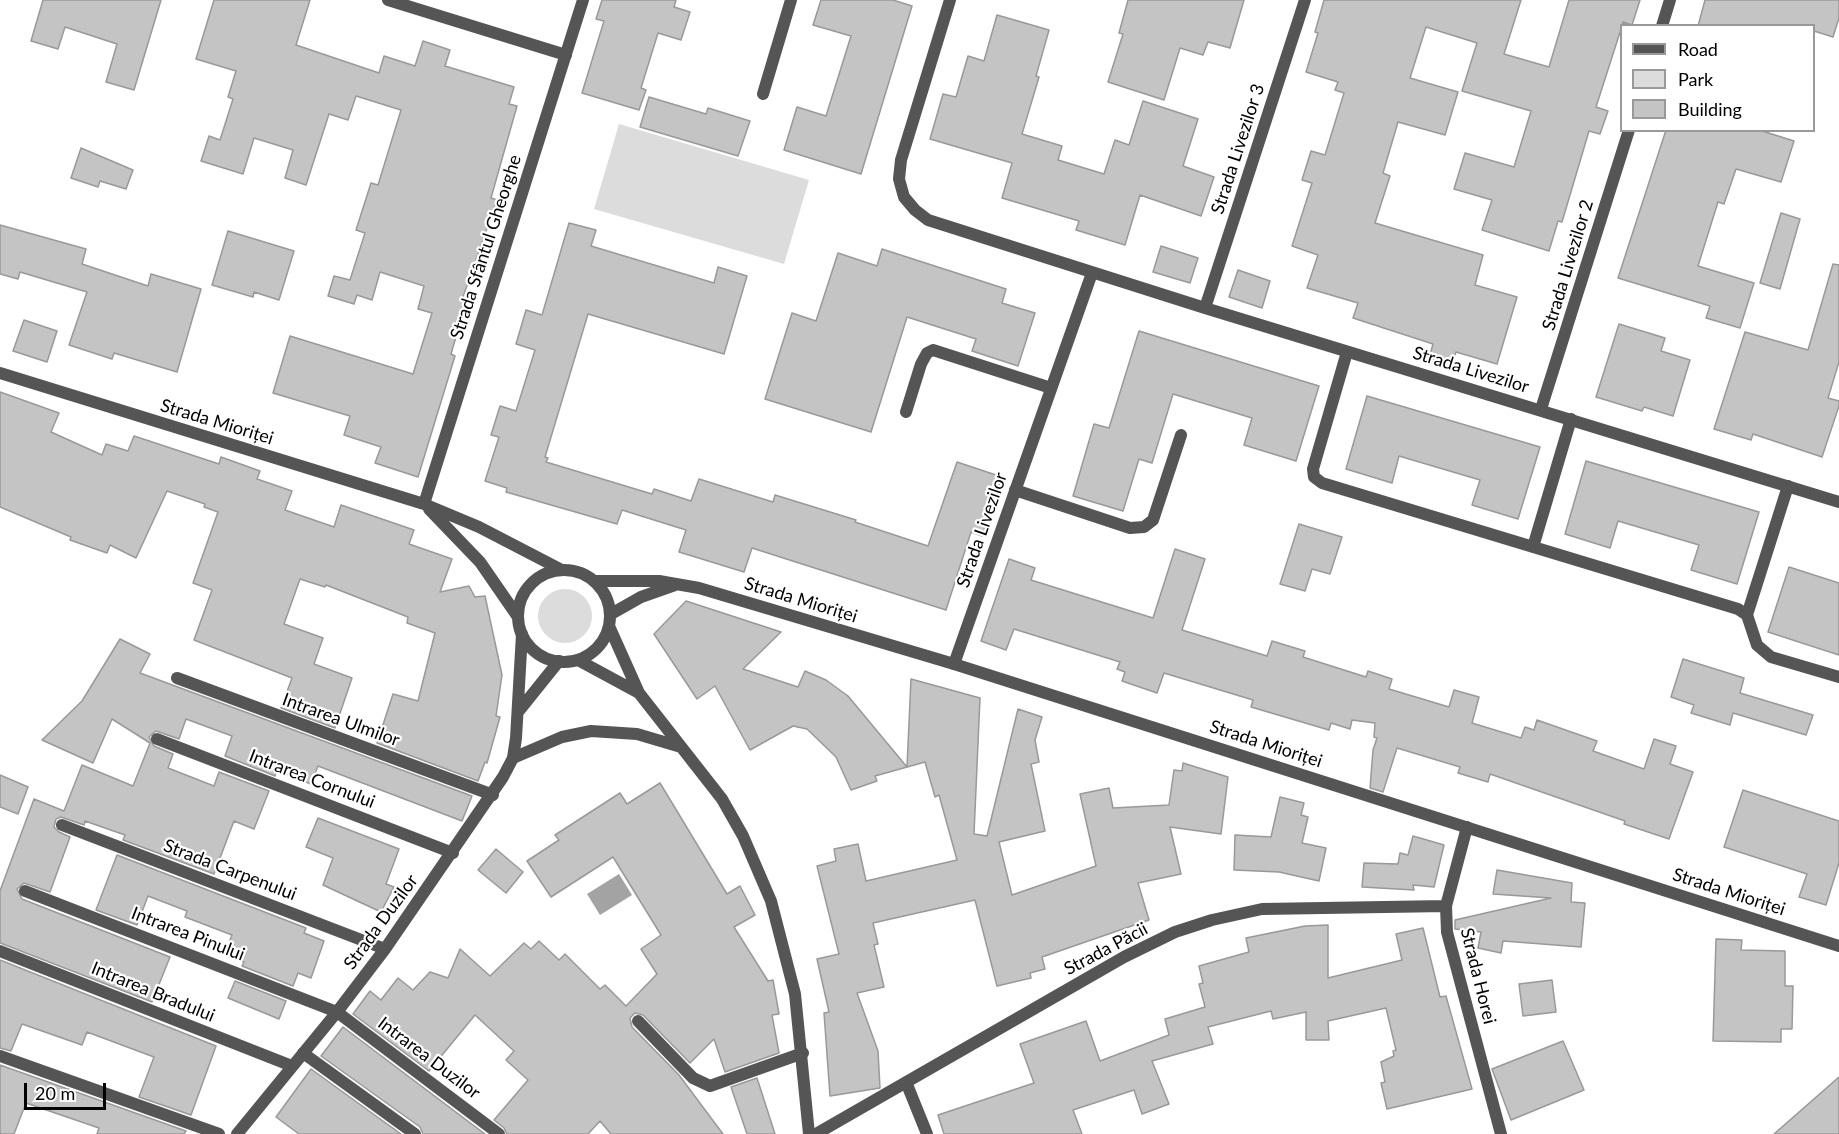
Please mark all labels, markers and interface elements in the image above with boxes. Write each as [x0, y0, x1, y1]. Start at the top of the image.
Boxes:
legend [1620, 24, 1815, 132]
text: Road [1678, 38, 1718, 60]
text: Park [1678, 68, 1713, 90]
street label: Strada Livezilor 3 [1207, 81, 1269, 217]
text: Building [1678, 98, 1742, 120]
street label: Strada Sfântul Gheorghe [446, 152, 526, 342]
street label: Strada Livezilor 2 [1538, 197, 1598, 333]
street label: Strada Livezilor [1410, 342, 1532, 398]
street label: Strada Mioriței [158, 395, 276, 449]
street label: Strada Livezilor [952, 470, 1012, 590]
street label: Strada Mioriței [742, 573, 860, 627]
street label: Intrarea Ulmilor [279, 689, 403, 751]
street label: Strada Mioriței [1207, 716, 1325, 772]
street label: Intrarea Cornului [246, 745, 378, 813]
street label: Strada Carpenului [160, 835, 300, 905]
street label: Strada Mioriței [1670, 864, 1788, 920]
street label: Strada Duzilor [339, 870, 423, 974]
street label: Intrarea Pinului [128, 902, 248, 966]
street label: Strada Păcii [1061, 918, 1151, 980]
street label: Strada Horei [1456, 926, 1500, 1026]
street label: Intrarea Bradului [88, 957, 218, 1027]
street label: Intrarea Duzilor [373, 1012, 485, 1104]
scale bar [27, 1071, 110, 1109]
text: 20 m [35, 1082, 75, 1104]

